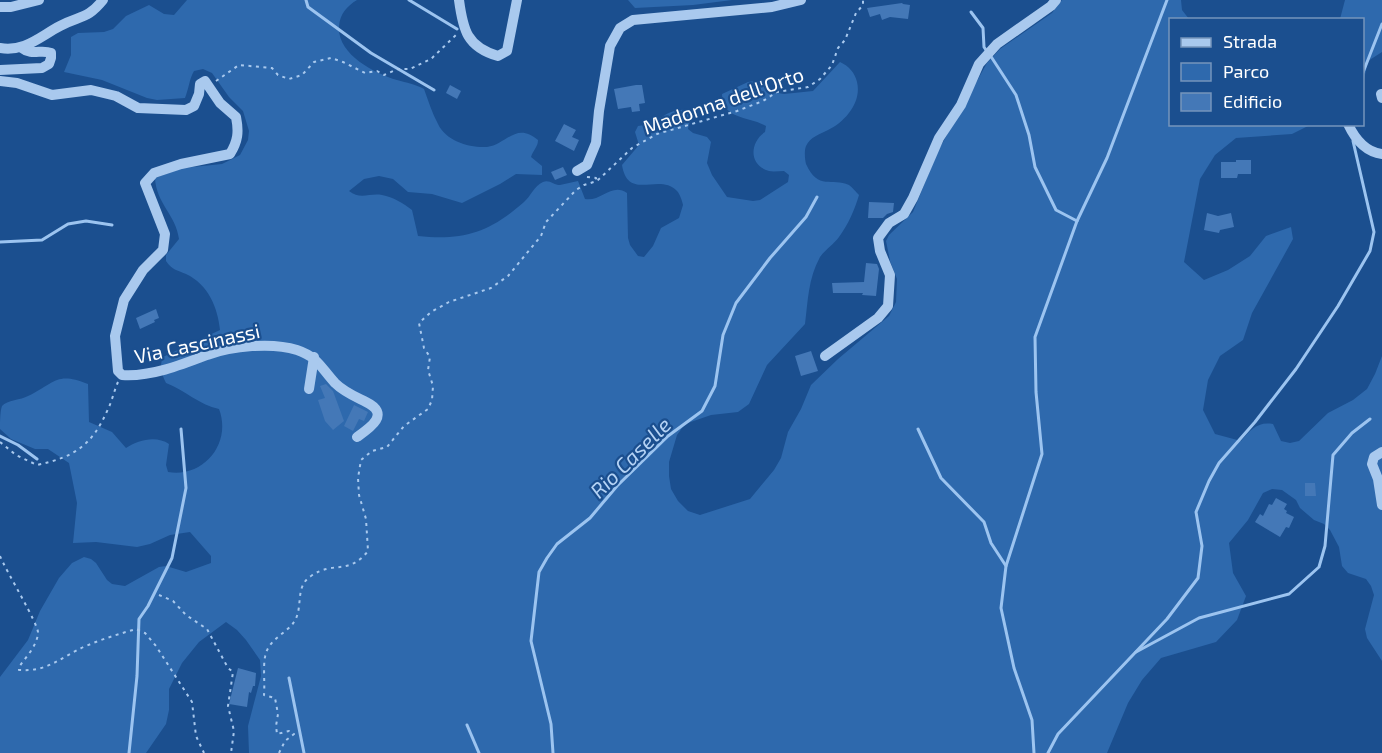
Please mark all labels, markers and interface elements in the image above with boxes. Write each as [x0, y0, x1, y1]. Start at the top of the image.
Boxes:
legend [1169, 18, 1364, 126]
text: Strada [1223, 30, 1277, 52]
text: Parco [1223, 60, 1269, 82]
street label: Madonna dell'Orto [640, 61, 806, 139]
text: Edificio [1223, 90, 1282, 112]
street label: Via Cascinassi [132, 318, 262, 368]
water label: Rio Caselle [584, 411, 676, 503]

